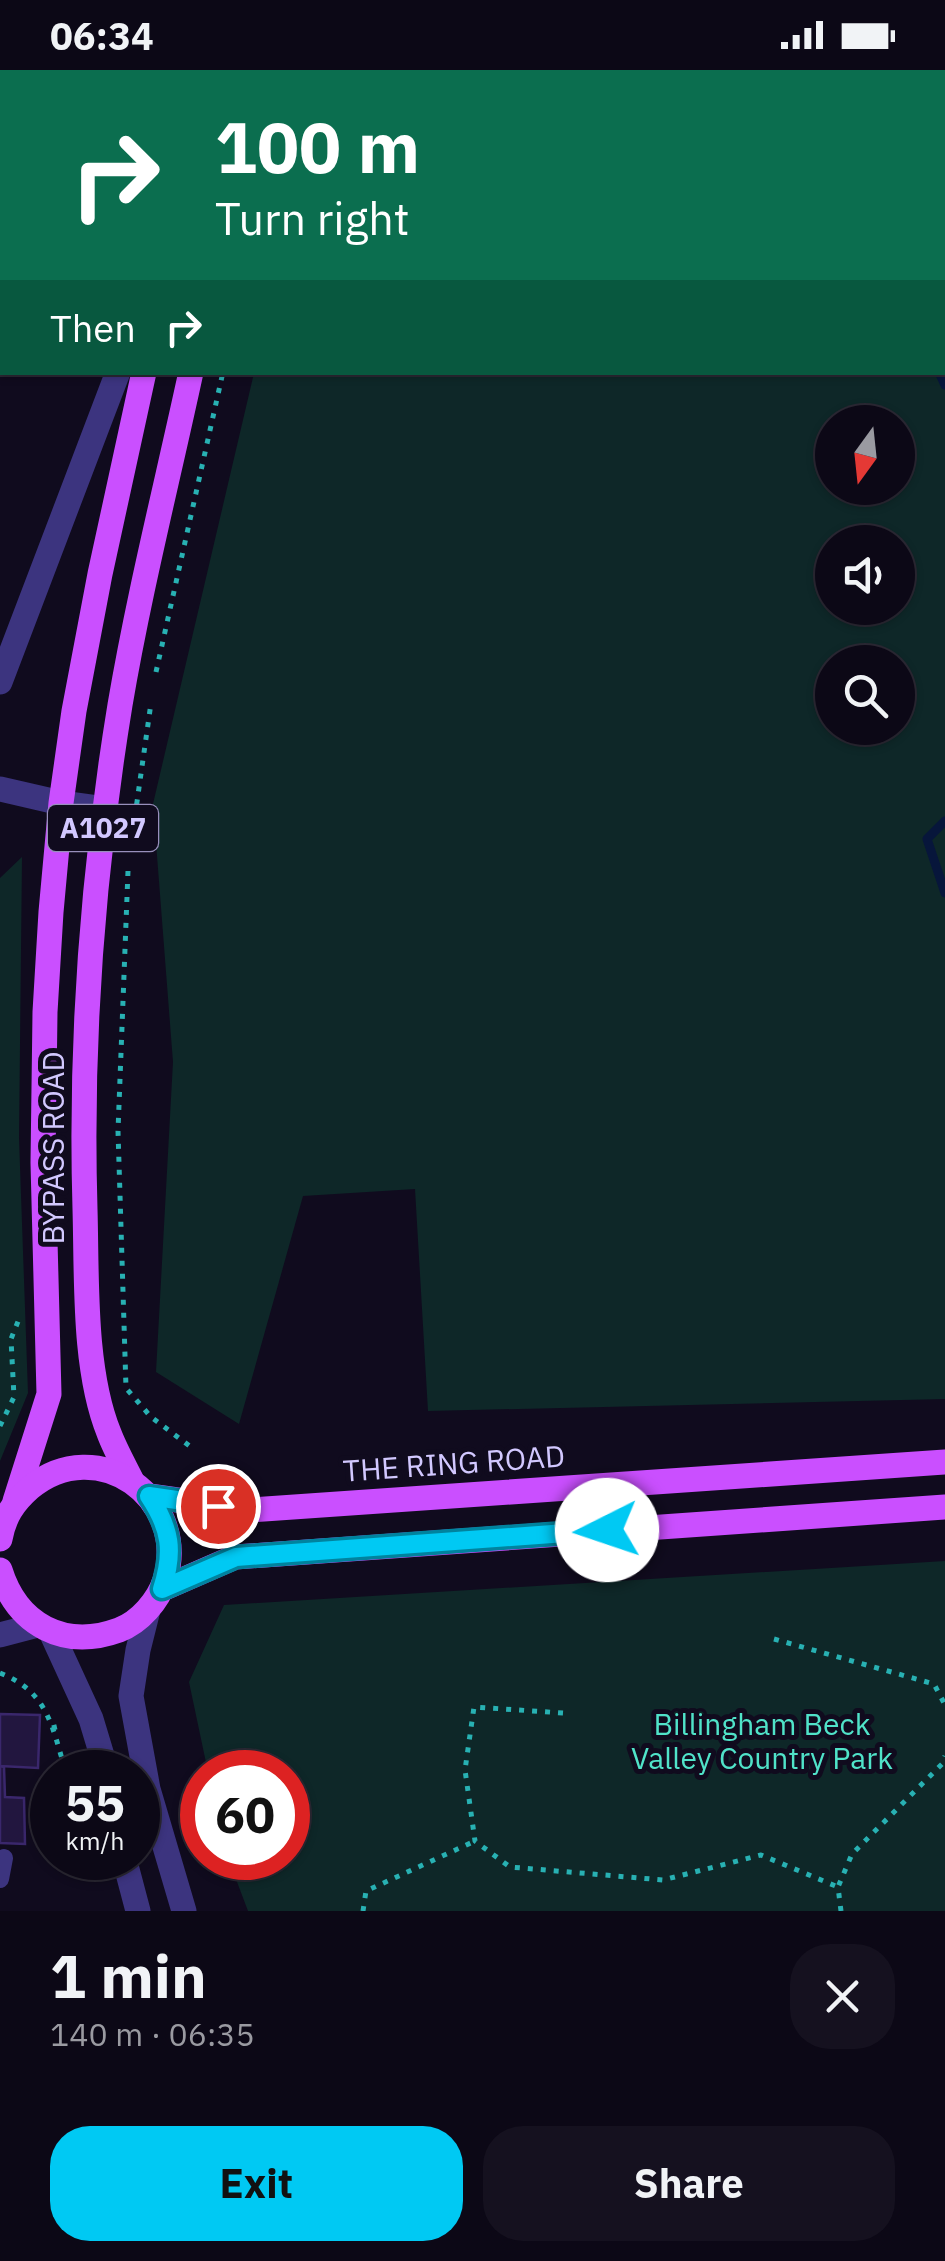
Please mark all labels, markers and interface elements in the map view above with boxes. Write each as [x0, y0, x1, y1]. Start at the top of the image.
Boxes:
text: 06:34 [50, 11, 154, 60]
text: 100 m [215, 101, 420, 192]
icon: right [50, 110, 180, 240]
text: Turn right [215, 189, 410, 247]
icon: right [156, 300, 211, 355]
text: Then [50, 303, 136, 352]
north arrow [815, 405, 915, 505]
map controls [815, 405, 915, 745]
button: sound [815, 525, 915, 625]
button: search [815, 645, 915, 745]
road number: A1027 [48, 805, 158, 851]
street label: BYPASS ROAD [33, 1051, 72, 1245]
street label: THE RING ROAD [342, 1435, 566, 1490]
pin [176, 1464, 261, 1549]
position arrow [555, 1478, 659, 1582]
icon: arrive [191, 1479, 246, 1534]
park label: Billingham Beck Valley Country Park [631, 1704, 893, 1777]
speed limit sign: 60 [180, 1750, 310, 1880]
text: 55 [65, 1770, 125, 1835]
text: km/h [66, 1824, 124, 1857]
text: 1 min [50, 1936, 207, 2015]
button: close [790, 1944, 895, 2049]
text: 140 m · 06:35 [50, 2013, 255, 2055]
button: Exit [50, 2126, 463, 2241]
button: Share [483, 2126, 895, 2241]

